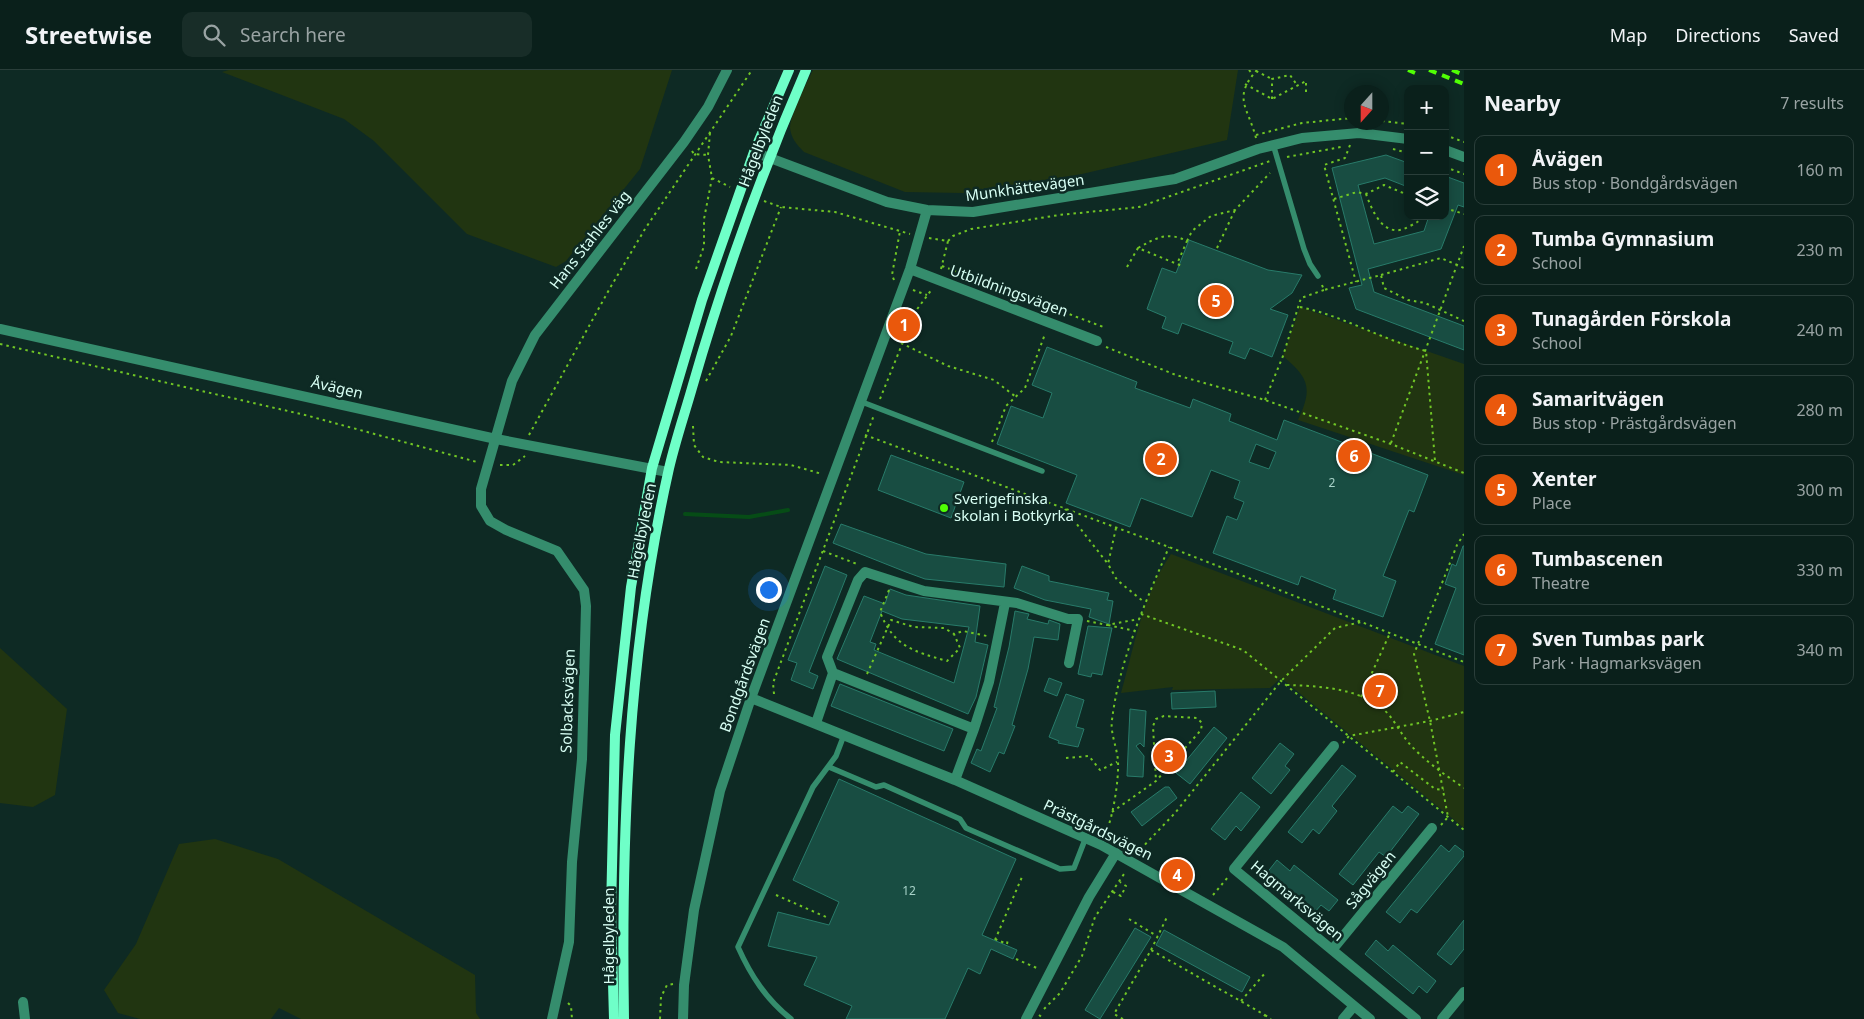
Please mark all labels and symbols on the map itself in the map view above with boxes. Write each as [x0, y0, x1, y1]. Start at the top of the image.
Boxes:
north arrow [1344, 85, 1389, 130]
street label: Hågelbyleden [733, 92, 787, 189]
street label: Munkhättevägen [964, 169, 1086, 205]
street label: Hans Stahles väg [544, 186, 634, 293]
street label: Utbildningsvägen [947, 259, 1071, 321]
pin: 5 [1200, 282, 1232, 320]
pin: 1 [888, 306, 920, 344]
street label: Åvägen [309, 371, 365, 403]
pin: 6 [1338, 437, 1370, 475]
pin: 2 [1145, 440, 1177, 478]
house number: 2 [1329, 474, 1336, 491]
street label: Hågelbyleden [622, 481, 660, 580]
place label: Sverigefinska skolan i Botkyrka [954, 488, 1074, 525]
marker: Sverigefinska skolan i Botkyrka [938, 502, 950, 514]
your location [756, 577, 782, 603]
street label: Bondgårdsvägen [714, 615, 774, 735]
street label: Solbacksvägen [555, 649, 579, 753]
pin: 7 [1364, 672, 1396, 710]
pin: 3 [1153, 737, 1185, 775]
street label: Prästgårdsvägen [1041, 794, 1156, 864]
street label: Sågvägen [1341, 846, 1400, 912]
street label: Hagmarksvägen [1247, 855, 1348, 945]
pin: 4 [1161, 856, 1193, 894]
house number: 12 [902, 882, 916, 899]
street label: Hågelbyleden [598, 888, 618, 984]

